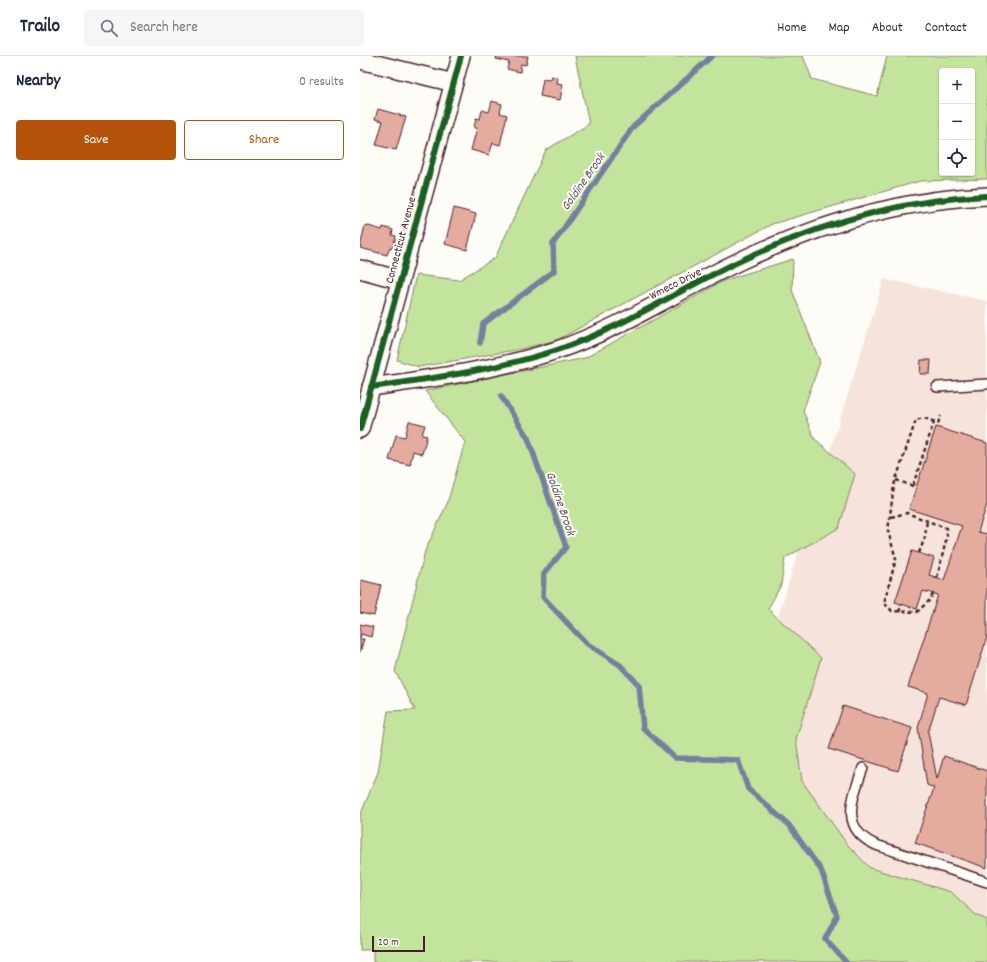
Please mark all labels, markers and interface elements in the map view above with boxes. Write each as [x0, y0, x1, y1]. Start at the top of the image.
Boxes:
search box [84, 10, 364, 46]
text: Trailo [20, 14, 60, 41]
icon: search [98, 17, 120, 39]
text: Search here [130, 17, 198, 39]
text: Home [777, 18, 806, 38]
text: Map [828, 18, 850, 38]
text: About [872, 18, 903, 38]
text: Contact [925, 18, 967, 38]
map controls [939, 68, 975, 176]
button: + [939, 68, 975, 104]
text: Nearby [16, 70, 60, 94]
text: 0 results [299, 73, 344, 92]
button: − [939, 104, 975, 140]
button: Save [16, 120, 176, 160]
button: Share [184, 120, 344, 160]
button: locate [939, 140, 975, 176]
water label: Goldine Brook [557, 148, 612, 215]
street label: Connecticut Avenue [382, 195, 421, 286]
street label: Wmeco Drive [647, 264, 705, 305]
water label: Goldine Brook [540, 469, 580, 540]
scale bar [372, 934, 425, 953]
text: 20 m [378, 935, 399, 951]

